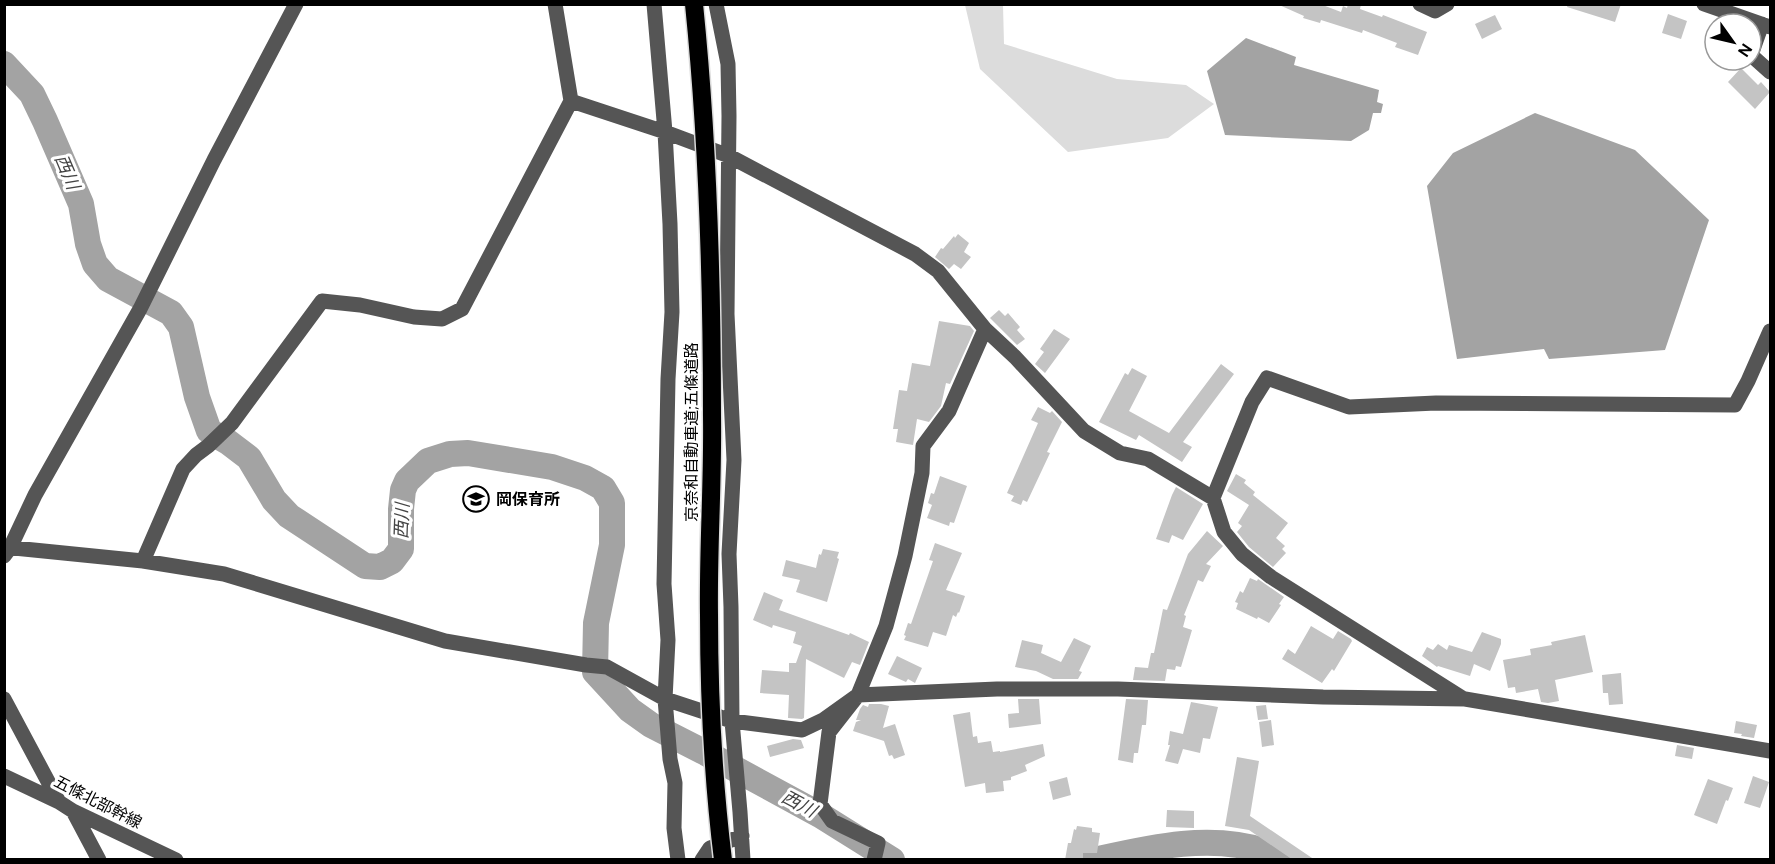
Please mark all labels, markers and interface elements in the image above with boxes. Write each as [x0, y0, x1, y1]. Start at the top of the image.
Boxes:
north arrow [1703, 12, 1763, 72]
text: N [1733, 39, 1757, 61]
water label: 西川 [49, 151, 86, 195]
street label: 京奈和自動車道;五條道路 [681, 342, 702, 522]
school or university icon: 岡保育所 [461, 484, 491, 514]
place label: 岡保育所 [496, 489, 560, 510]
water label: 西川 [389, 501, 415, 539]
street label: 五條北部幹線 [50, 771, 146, 833]
water label: 西川 [777, 785, 822, 824]

